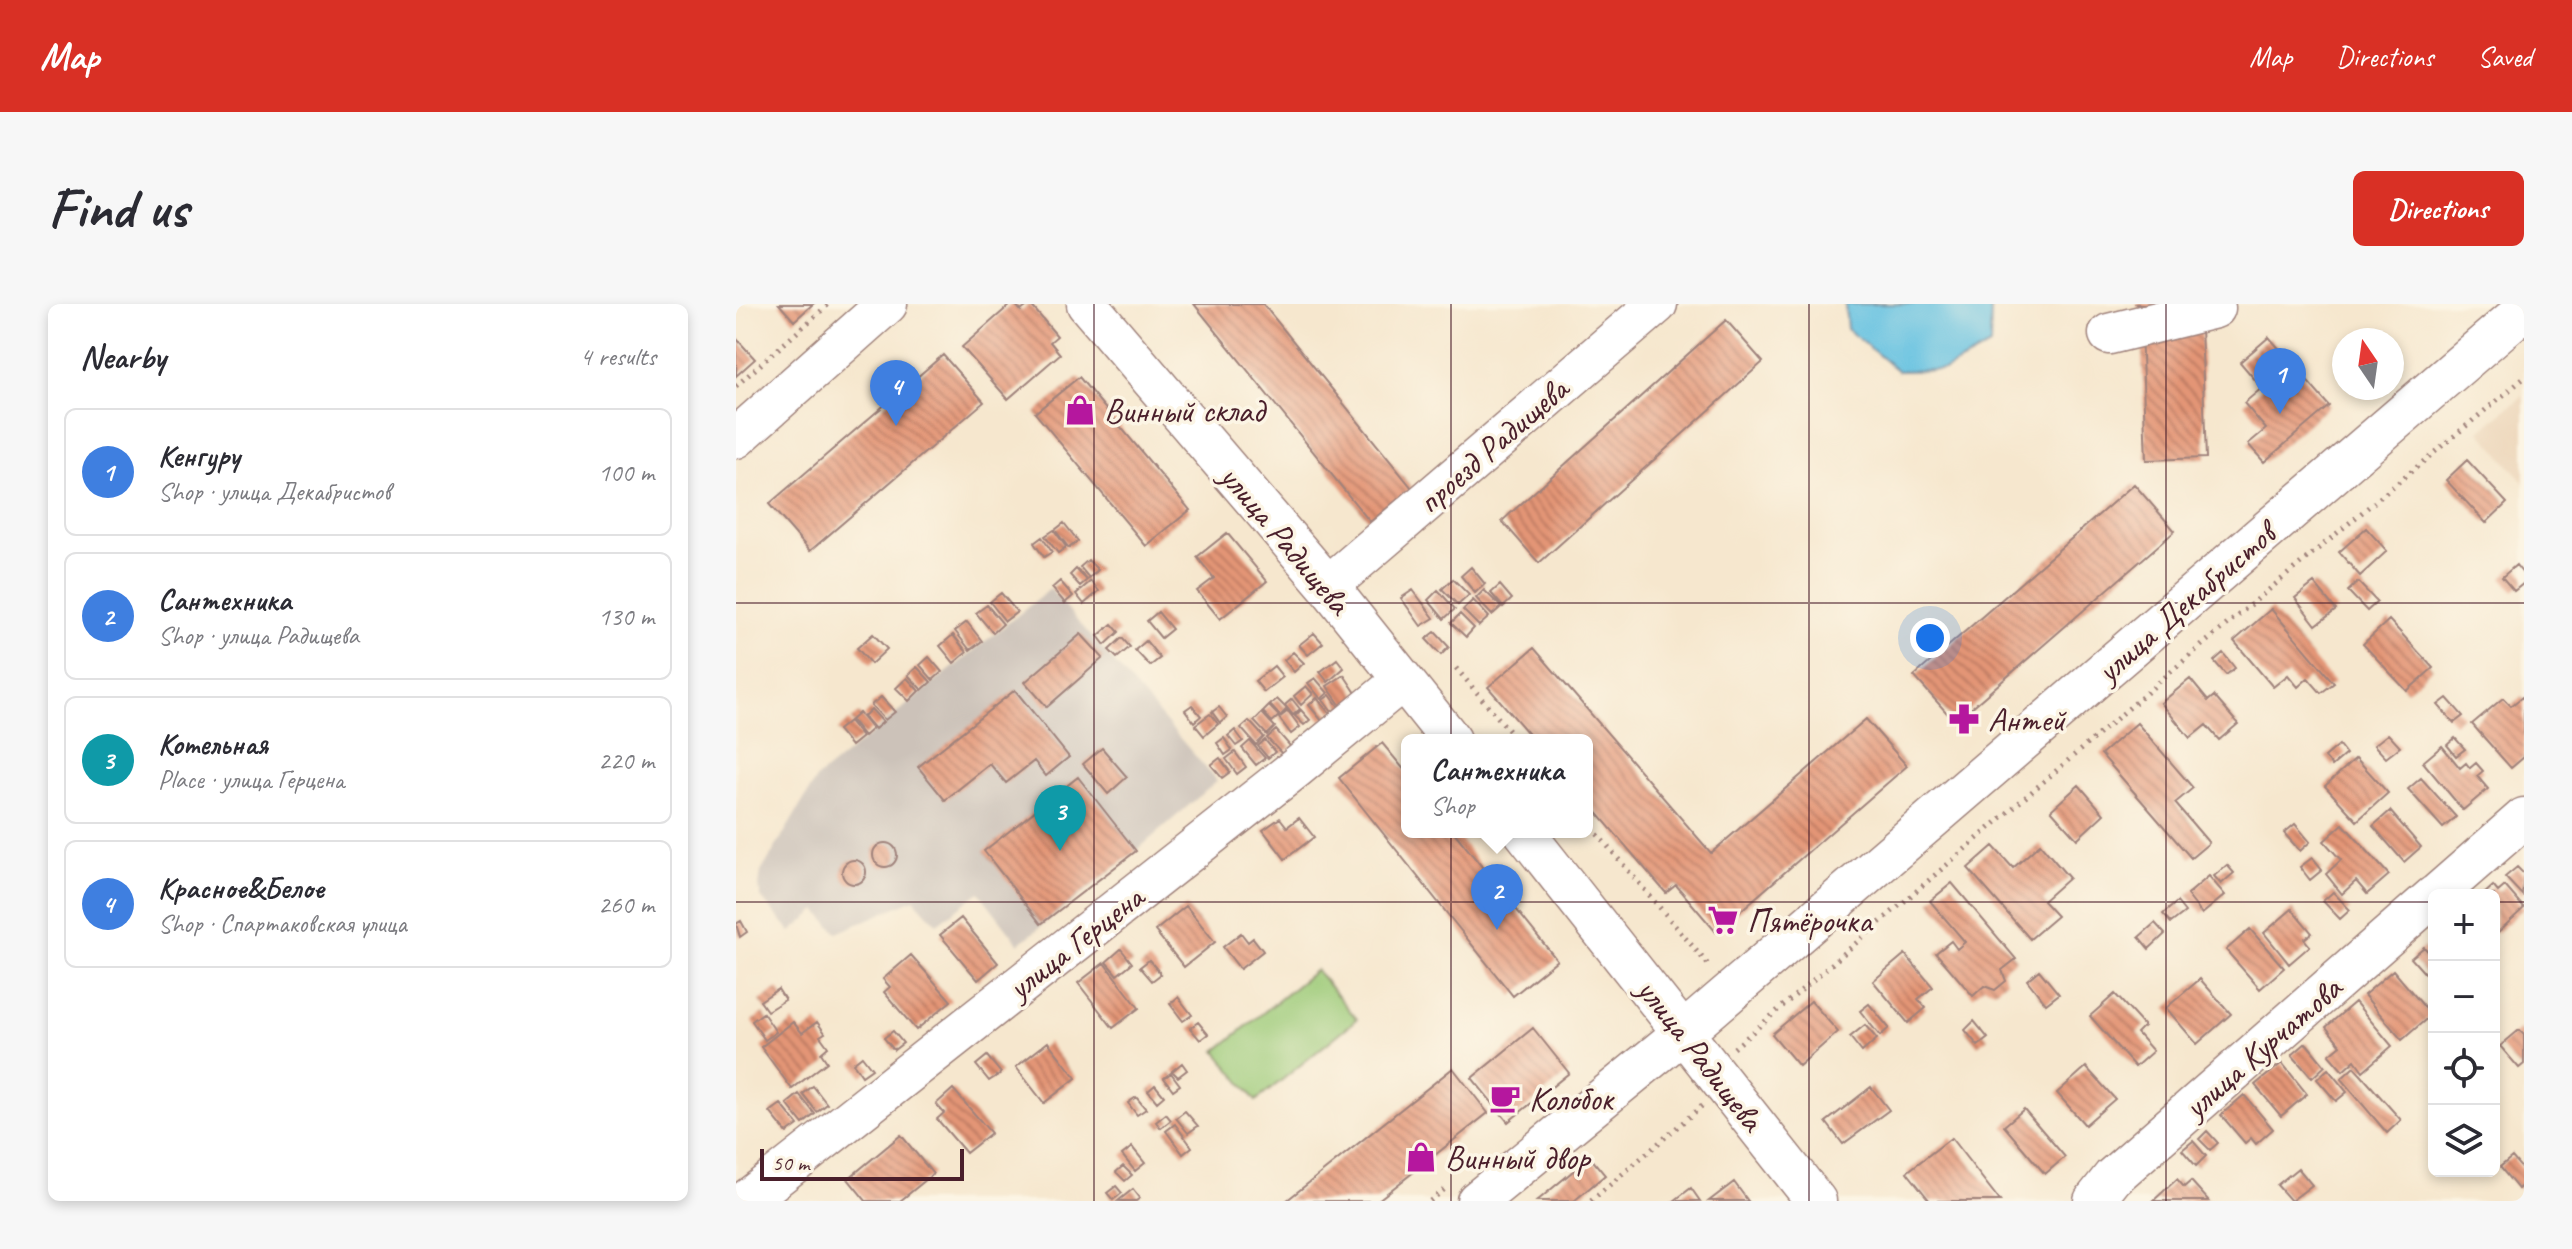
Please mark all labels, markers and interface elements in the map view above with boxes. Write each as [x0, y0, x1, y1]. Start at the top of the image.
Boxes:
text: Map [40, 33, 99, 80]
text: Map [2249, 39, 2292, 74]
text: Directions [2336, 39, 2434, 74]
text: Saved [2478, 39, 2532, 74]
button: Directions [2353, 171, 2524, 246]
text: Find us [48, 173, 188, 244]
north arrow [2332, 328, 2404, 400]
text: Nearby [80, 335, 166, 378]
text: 4 results [580, 340, 656, 373]
pin: 1 [2254, 348, 2306, 414]
pin: 4 [870, 360, 922, 426]
street label: проезд Радищева [1408, 366, 1579, 523]
place label: Винный склад [1104, 389, 1267, 432]
shop icon: Винный склад [1063, 393, 1097, 427]
text: Кенгуру [158, 437, 240, 475]
street label: улица Радищева [1209, 454, 1362, 624]
text: 1 [102, 456, 114, 489]
text: 100 m [598, 456, 654, 489]
text: Shop · улица Декабристов [158, 475, 390, 508]
street label: улица Декабристов [2086, 509, 2288, 693]
text: Сантехника [158, 581, 291, 619]
text: 2 [102, 600, 114, 633]
text: 130 m [598, 600, 654, 633]
your location [1910, 618, 1950, 658]
text: Shop · улица Радищева [158, 619, 359, 652]
place label: Антей [1988, 698, 2067, 741]
pharmacy icon: Антей [1947, 702, 1981, 736]
text: Котельная [158, 725, 268, 763]
popup [1401, 734, 1593, 838]
text: 3 [102, 744, 114, 777]
text: 220 m [598, 744, 654, 777]
text: Сантехника [1430, 751, 1564, 789]
text: Place · улица Герцена [158, 763, 344, 796]
pin: 3 [1034, 785, 1086, 851]
text: Shop [1430, 789, 1475, 822]
pin: 2 [1471, 864, 1523, 930]
text: Красное&Белое [158, 869, 324, 907]
street label: улица Герцена [997, 874, 1154, 1010]
text: 4 [102, 888, 114, 921]
text: 260 m [598, 888, 654, 921]
map controls [2428, 889, 2500, 1177]
button: + [2428, 889, 2500, 961]
place label: Пятёрочка [1747, 899, 1874, 942]
supermarket icon: Пятёрочка [1706, 903, 1740, 937]
text: Shop · Спартаковская улица [158, 907, 407, 940]
button: − [2428, 961, 2500, 1033]
street label: улица Курчатова [2173, 966, 2352, 1129]
street label: улица Радищева [1626, 968, 1775, 1141]
button: locate [2428, 1033, 2500, 1105]
place label: Колобок [1529, 1077, 1615, 1120]
cafe icon: Колобок [1488, 1081, 1522, 1115]
button: layers [2428, 1105, 2500, 1177]
place label: Винный двор [1445, 1136, 1592, 1179]
shop icon: Винный двор [1404, 1140, 1438, 1174]
scale bar [760, 1145, 964, 1181]
text: 50 m [772, 1149, 809, 1177]

